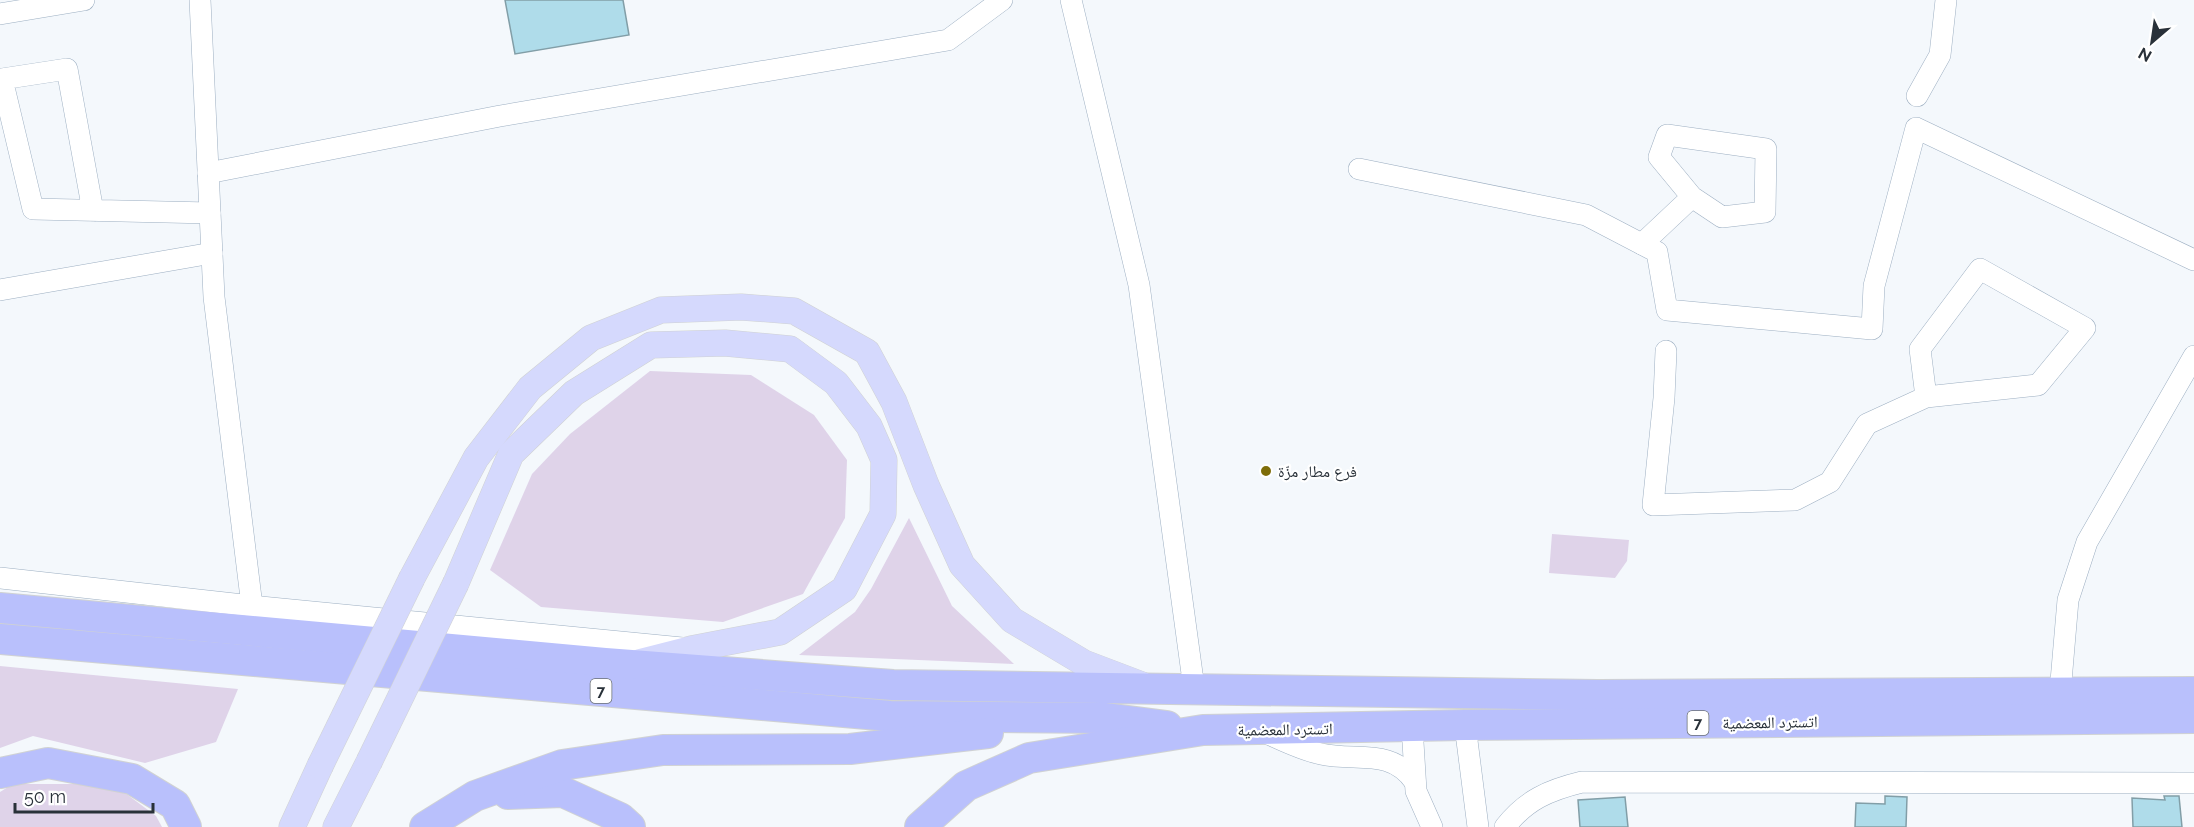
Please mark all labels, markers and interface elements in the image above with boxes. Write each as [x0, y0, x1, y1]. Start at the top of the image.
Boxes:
north arrow [2122, 12, 2182, 72]
text: N [2135, 43, 2155, 66]
place label: فرع مطار مزّة [1278, 462, 1357, 482]
marker: فرع مطار مزّة [1259, 464, 1273, 478]
road number: 7 [590, 679, 612, 703]
road number: 7 [1688, 711, 1708, 735]
street label: اتسترد المعضمية [1722, 712, 1818, 733]
street label: اتسترد المعضمية [1237, 719, 1333, 740]
scale bar [15, 776, 153, 814]
text: 50 m [24, 786, 66, 807]

